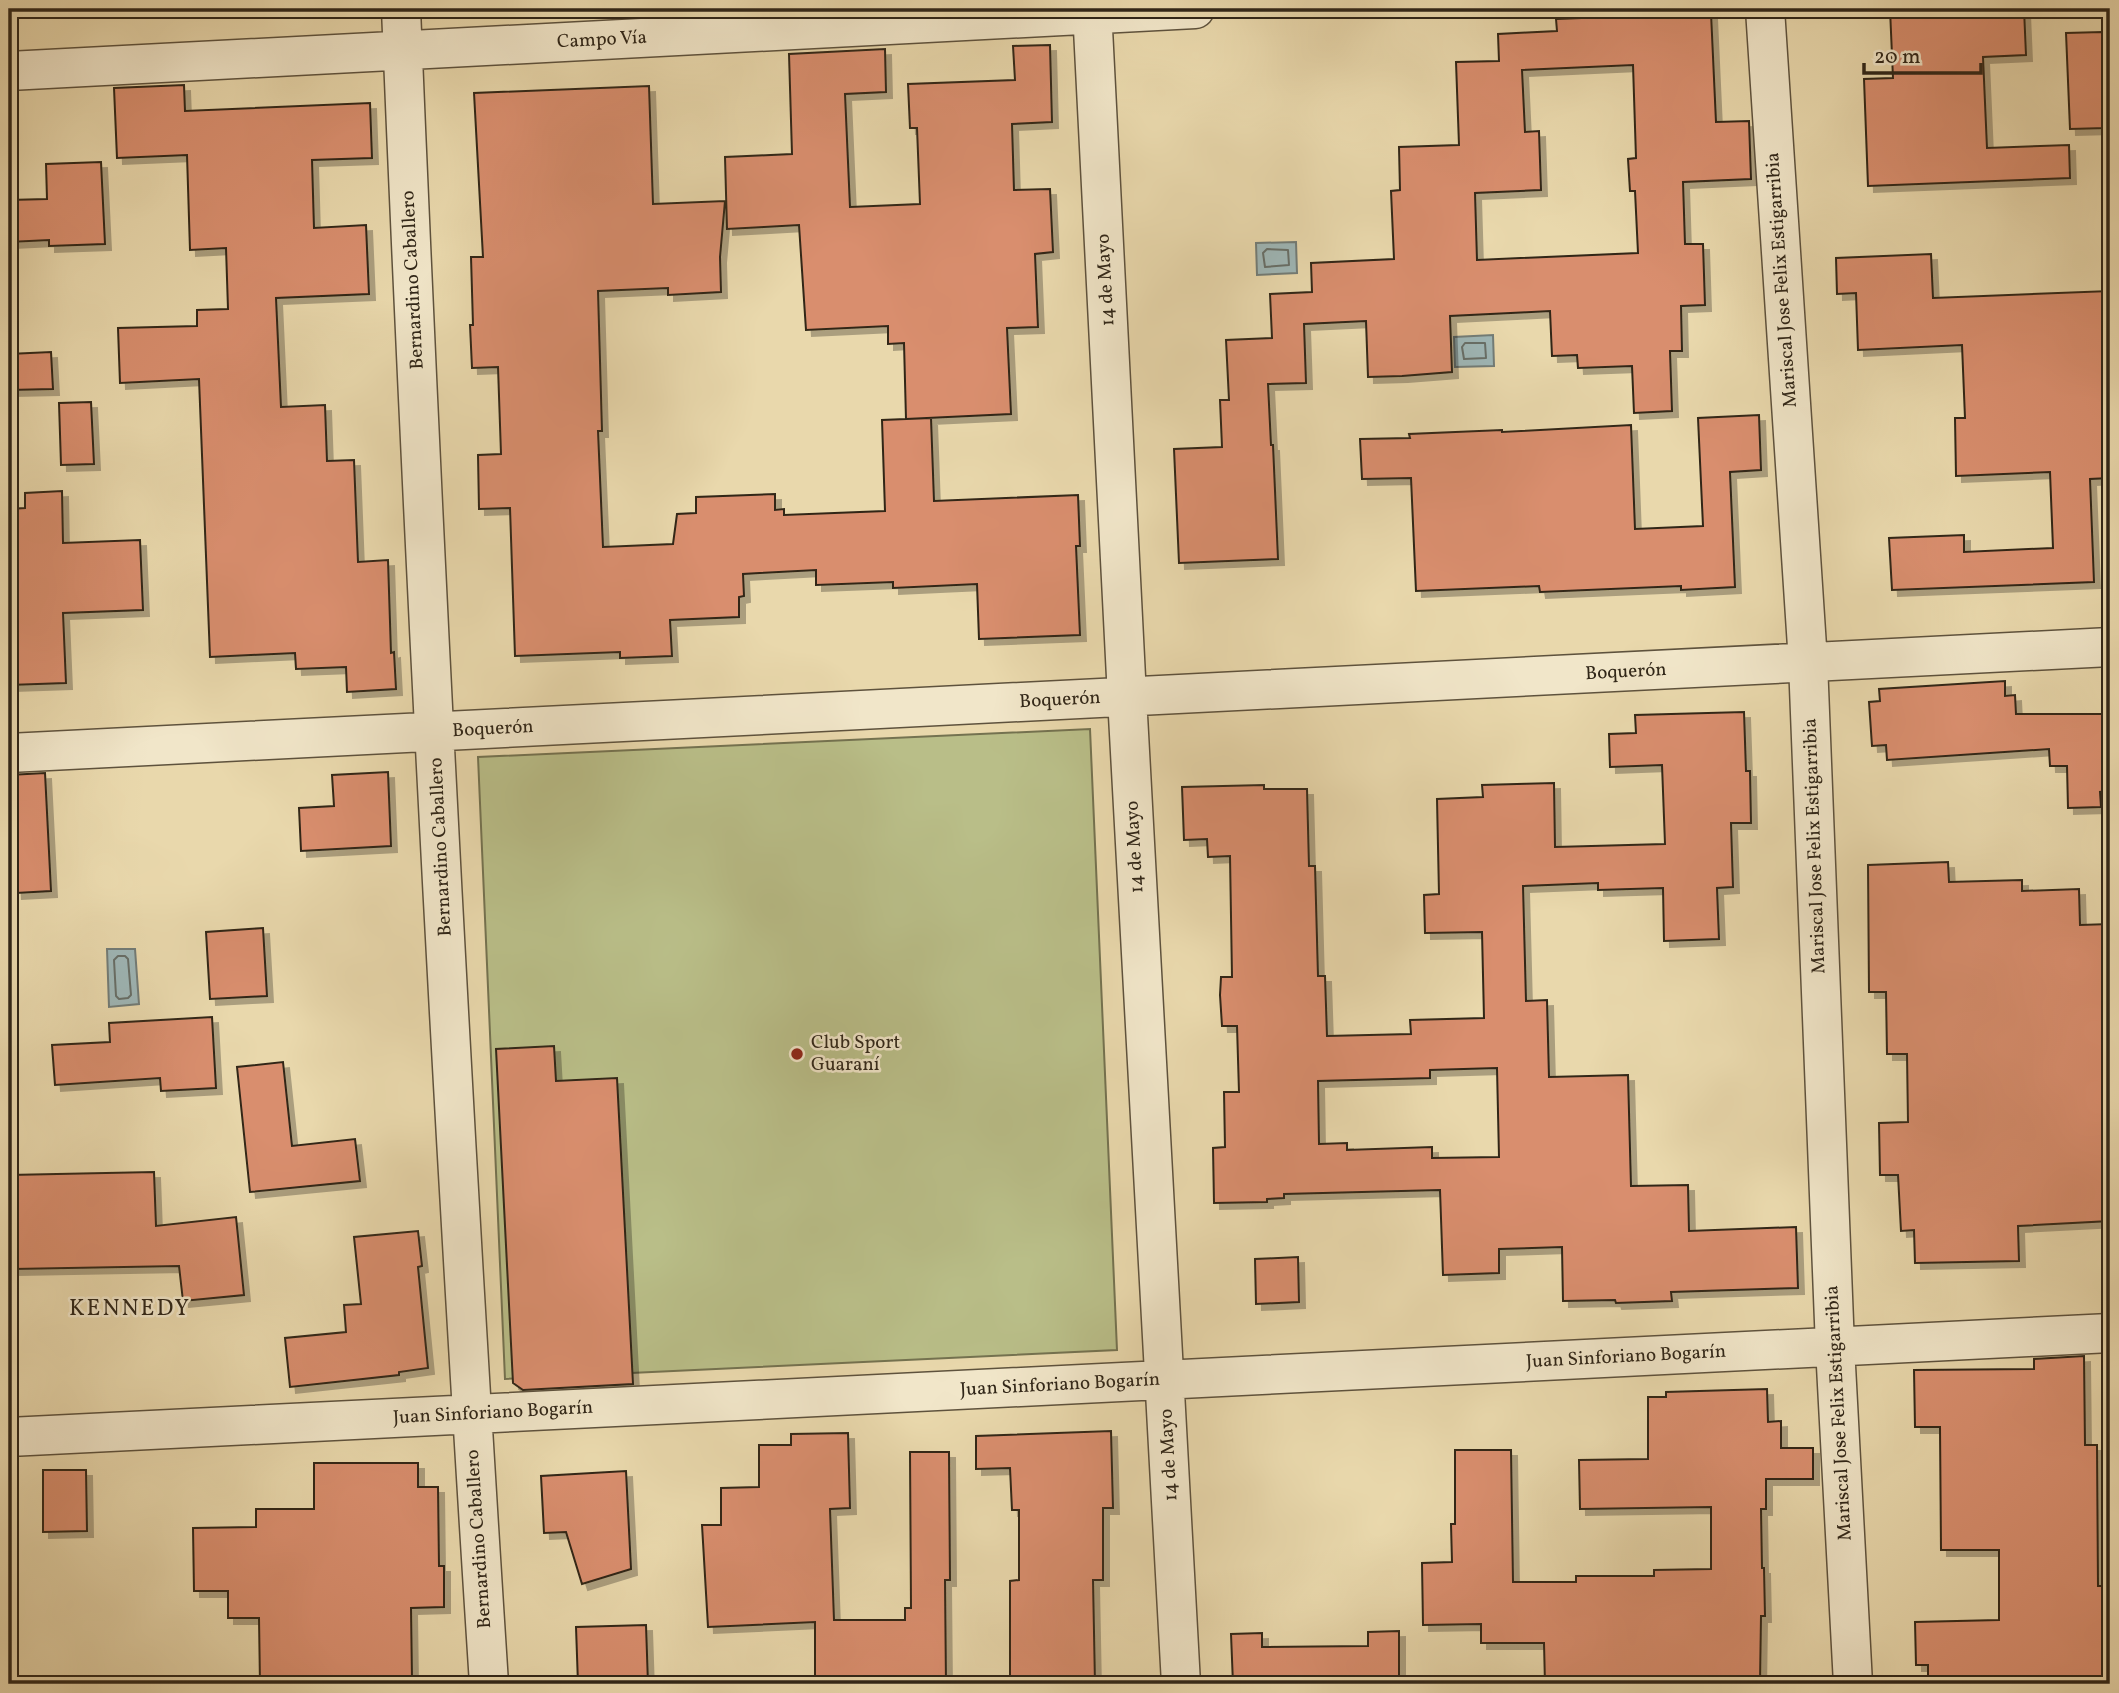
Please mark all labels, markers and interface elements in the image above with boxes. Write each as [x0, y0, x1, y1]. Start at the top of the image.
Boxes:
street label: Campo Vía [556, 25, 648, 55]
scale bar [1864, 32, 1981, 76]
text: 20 m [1874, 43, 1920, 72]
street label: Mariscal Jose Felix Estigarribia [1760, 151, 1804, 409]
street label: Bernardino Caballero [395, 190, 431, 370]
street label: 14 de Mayo [1091, 233, 1121, 327]
street label: Boquerón [1585, 657, 1667, 687]
street label: Boquerón [1019, 685, 1101, 715]
street label: Boquerón [452, 714, 534, 744]
street label: Mariscal Jose Felix Estigarribia [1798, 718, 1832, 974]
street label: Bernardino Caballero [423, 757, 459, 937]
street label: 14 de Mayo [1120, 800, 1150, 894]
place label: Club Sport Guaraní [811, 1030, 900, 1078]
marker: Club Sport Guaraní [789, 1046, 805, 1062]
street label: Mariscal Jose Felix Estigarribia [1819, 1285, 1859, 1541]
district label: KENNEDY [69, 1293, 191, 1325]
street label: Juan Sinforiano Bogarín [1525, 1339, 1727, 1375]
street label: Juan Sinforiano Bogarín [959, 1367, 1161, 1403]
street label: Juan Sinforiano Bogarín [392, 1395, 594, 1431]
street label: 14 de Mayo [1154, 1408, 1184, 1502]
street label: Bernardino Caballero [460, 1449, 498, 1629]

